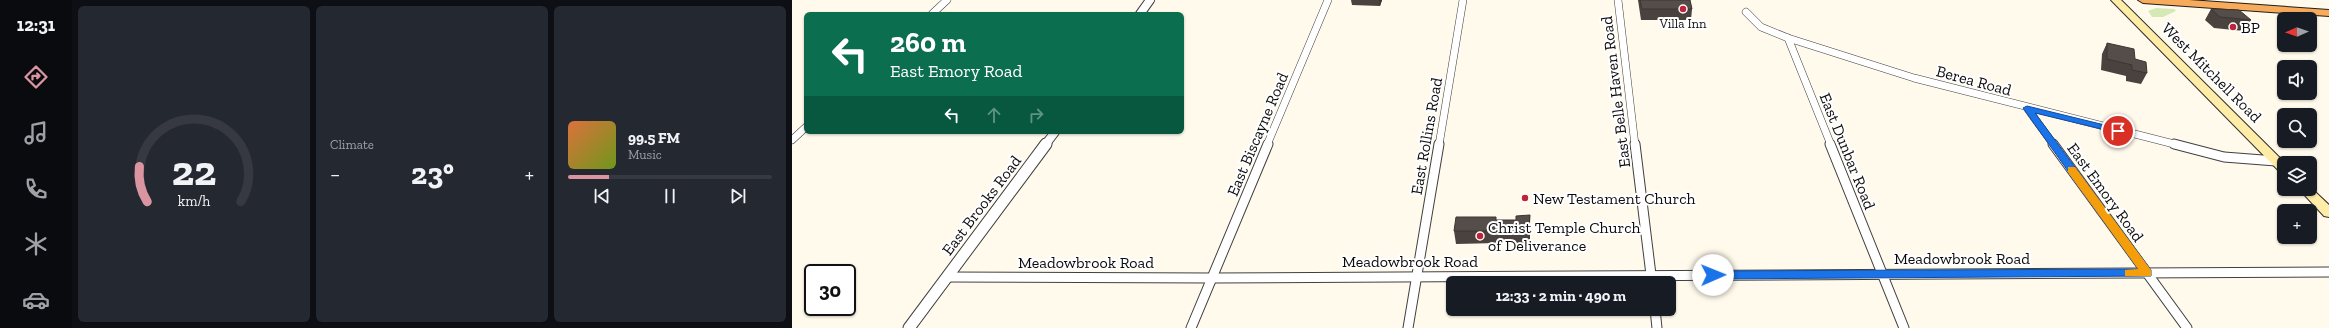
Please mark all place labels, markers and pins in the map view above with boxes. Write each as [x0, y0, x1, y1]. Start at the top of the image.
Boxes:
marker: Villa Inn [1678, 4, 1688, 14]
place label: Villa Inn [1658, 16, 1707, 31]
place label: BP [2241, 18, 2260, 37]
marker: BP [2228, 22, 2238, 32]
pin [2101, 114, 2135, 148]
place label: New Testament Church [1533, 189, 1696, 208]
marker: New Testament Church [1520, 193, 1530, 203]
place label: Christ Temple Church of Deliverance [1488, 218, 1641, 255]
marker: Christ Temple Church of Deliverance [1475, 231, 1485, 241]

